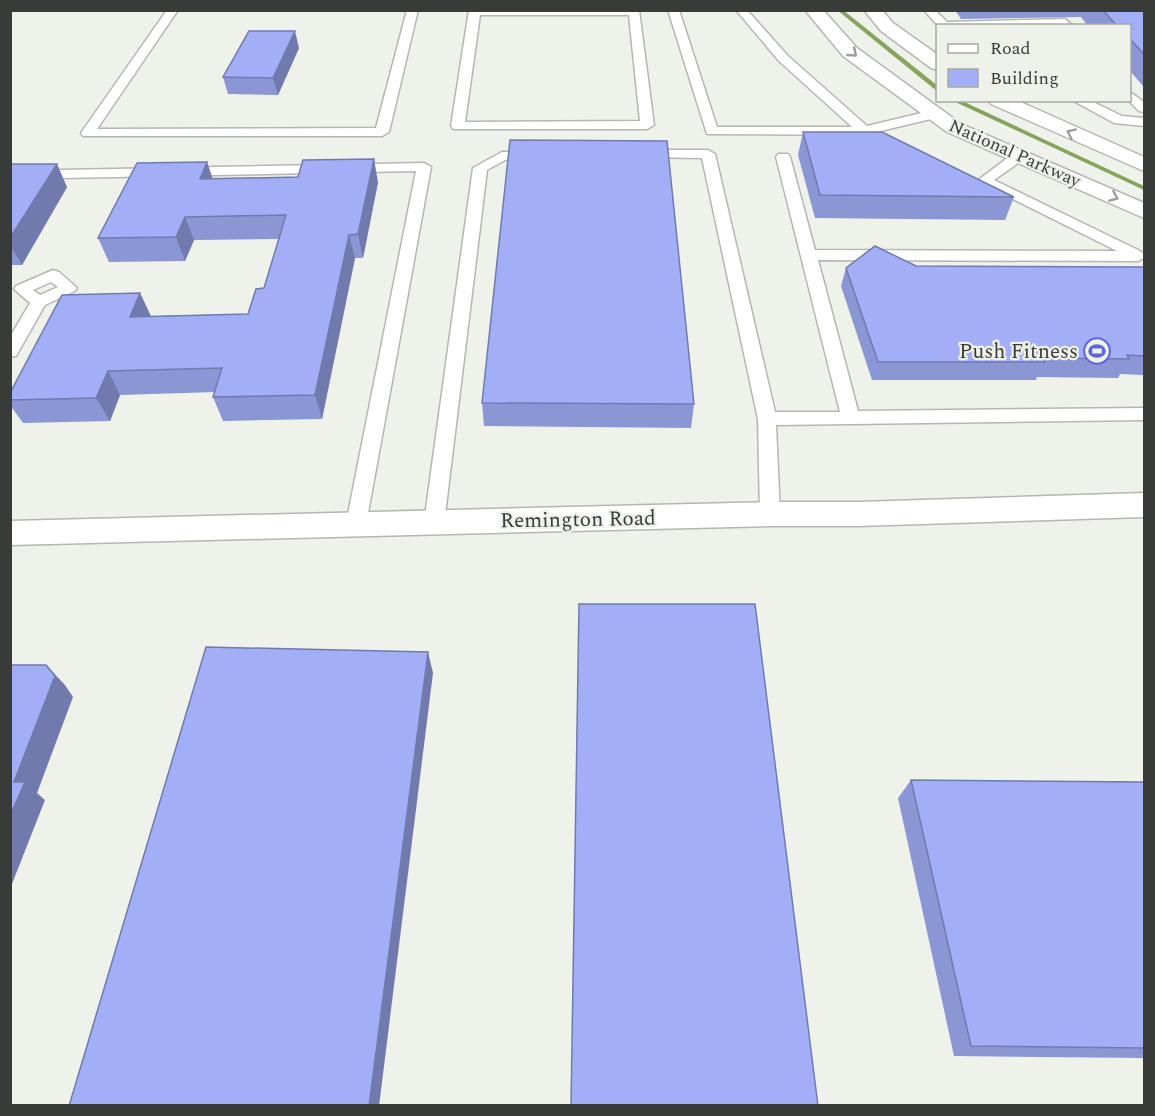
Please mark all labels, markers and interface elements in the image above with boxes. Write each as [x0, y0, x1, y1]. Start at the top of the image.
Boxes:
legend [936, 24, 1131, 102]
text: Road [990, 35, 1031, 62]
one-way arrow [846, 46, 857, 57]
text: Building [990, 65, 1059, 92]
street label: National Parkway [945, 112, 1086, 195]
one-way arrow [1067, 129, 1078, 141]
one-way arrow [1107, 190, 1118, 202]
place label: Push Fitness [959, 336, 1078, 368]
sports icon: Push Fitness [1082, 336, 1112, 366]
street label: Remington Road [500, 503, 656, 537]

